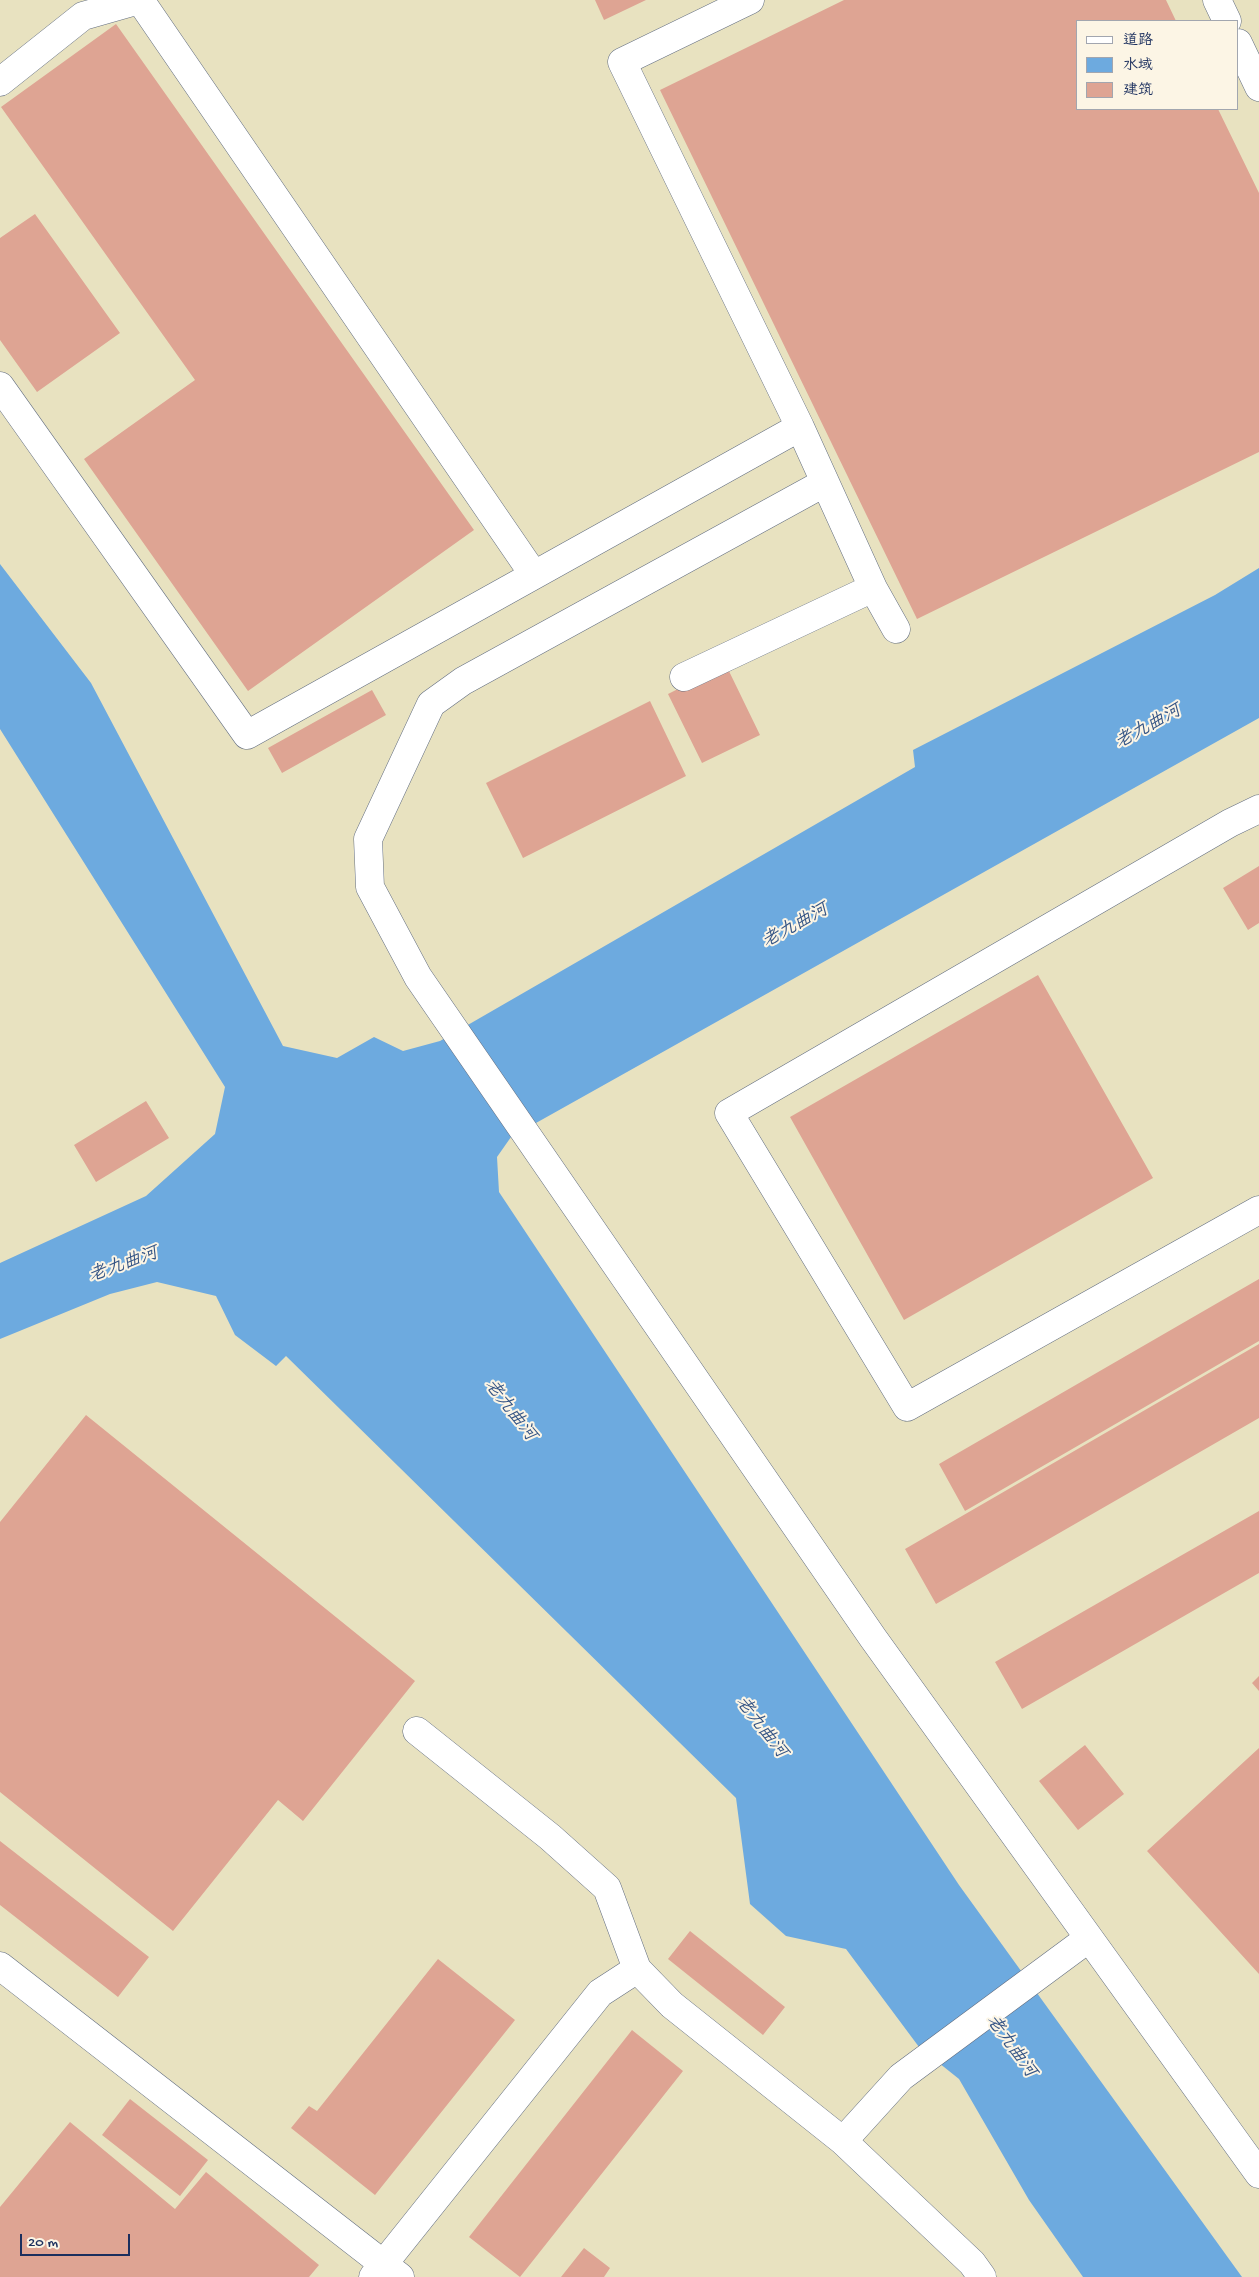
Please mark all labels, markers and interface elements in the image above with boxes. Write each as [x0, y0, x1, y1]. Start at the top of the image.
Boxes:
legend [1076, 20, 1239, 110]
text: 道路 [1123, 32, 1153, 50]
text: 水域 [1123, 57, 1153, 75]
text: 建筑 [1123, 82, 1153, 100]
water label: 老九曲河 [1112, 701, 1186, 755]
water label: 老九曲河 [759, 900, 833, 954]
water label: 老九曲河 [86, 1244, 162, 1288]
water label: 老九曲河 [478, 1376, 540, 1446]
water label: 老九曲河 [729, 1693, 791, 1763]
water label: 老九曲河 [980, 2012, 1040, 2082]
scale bar [22, 2224, 132, 2256]
text: 20 m [28, 2234, 58, 2252]

